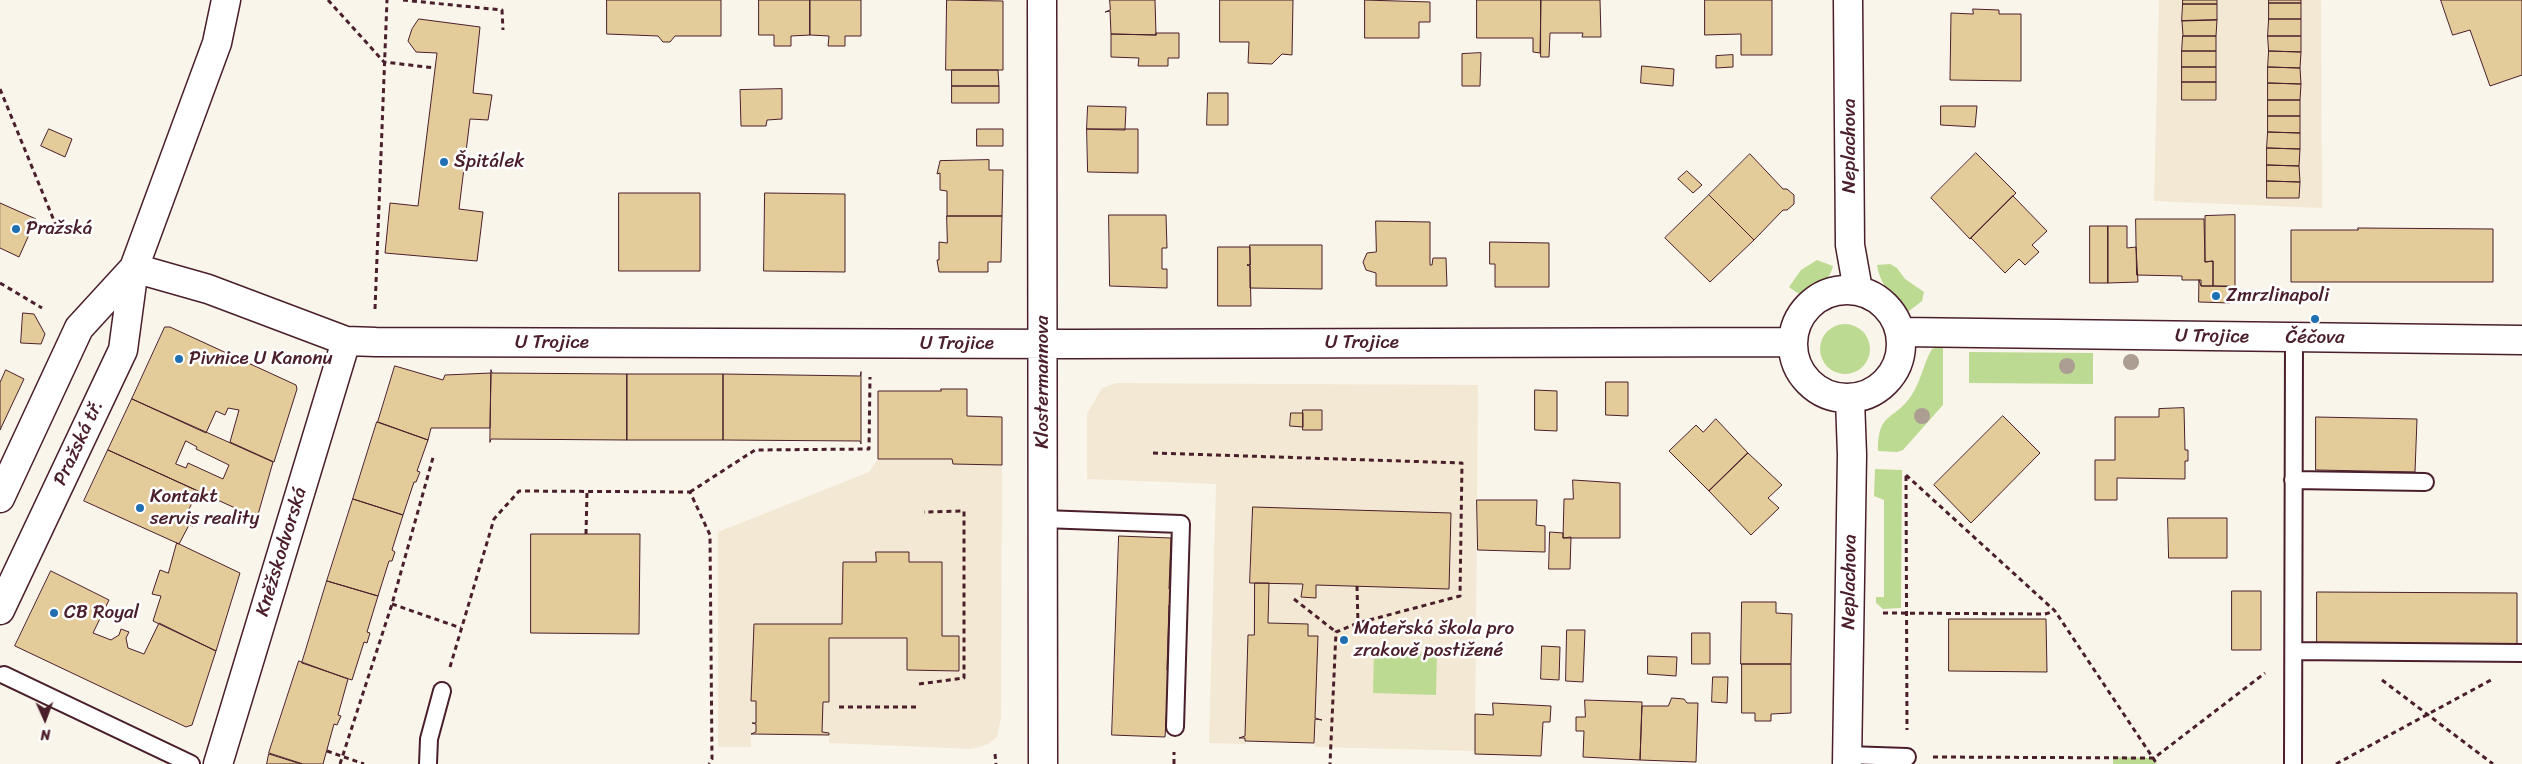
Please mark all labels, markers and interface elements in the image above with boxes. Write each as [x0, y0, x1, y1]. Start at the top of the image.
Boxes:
street label: Neplachova [1839, 98, 1861, 194]
place label: Špitálek [454, 151, 524, 173]
marker: Špitálek [438, 156, 450, 168]
place label: Pražská [26, 218, 92, 240]
marker: Pražská [10, 223, 22, 235]
place label: Zmrzlinapoli [2226, 285, 2329, 307]
marker: Zmrzlinapoli [2210, 290, 2222, 302]
marker: Čéčova [2309, 313, 2321, 325]
street label: Klostermannova [1032, 315, 1054, 449]
street label: U Trojice [2175, 325, 2249, 349]
place label: Čéčova [2285, 327, 2345, 349]
street label: U Trojice [515, 332, 589, 354]
street label: U Trojice [1325, 332, 1399, 354]
street label: U Trojice [920, 333, 994, 355]
place label: Pivnice U Kanonu [189, 348, 333, 370]
marker: Pivnice U Kanonu [173, 353, 185, 365]
street label: Pražská tř. [49, 397, 109, 489]
street label: Kněžskodvorská [252, 485, 312, 619]
place label: Kontakt servis reality [150, 486, 259, 530]
marker: Kontakt servis reality [134, 502, 146, 514]
street label: Neplachova [1838, 534, 1862, 630]
place label: CB Royal [64, 602, 139, 624]
marker: CB Royal [48, 607, 60, 619]
place label: Mateřská škola pro zrakově postižené [1354, 618, 1514, 662]
marker: Mateřská škola pro zrakově postižené [1338, 634, 1350, 646]
north arrow [20, 694, 70, 744]
text: N [40, 722, 51, 747]

